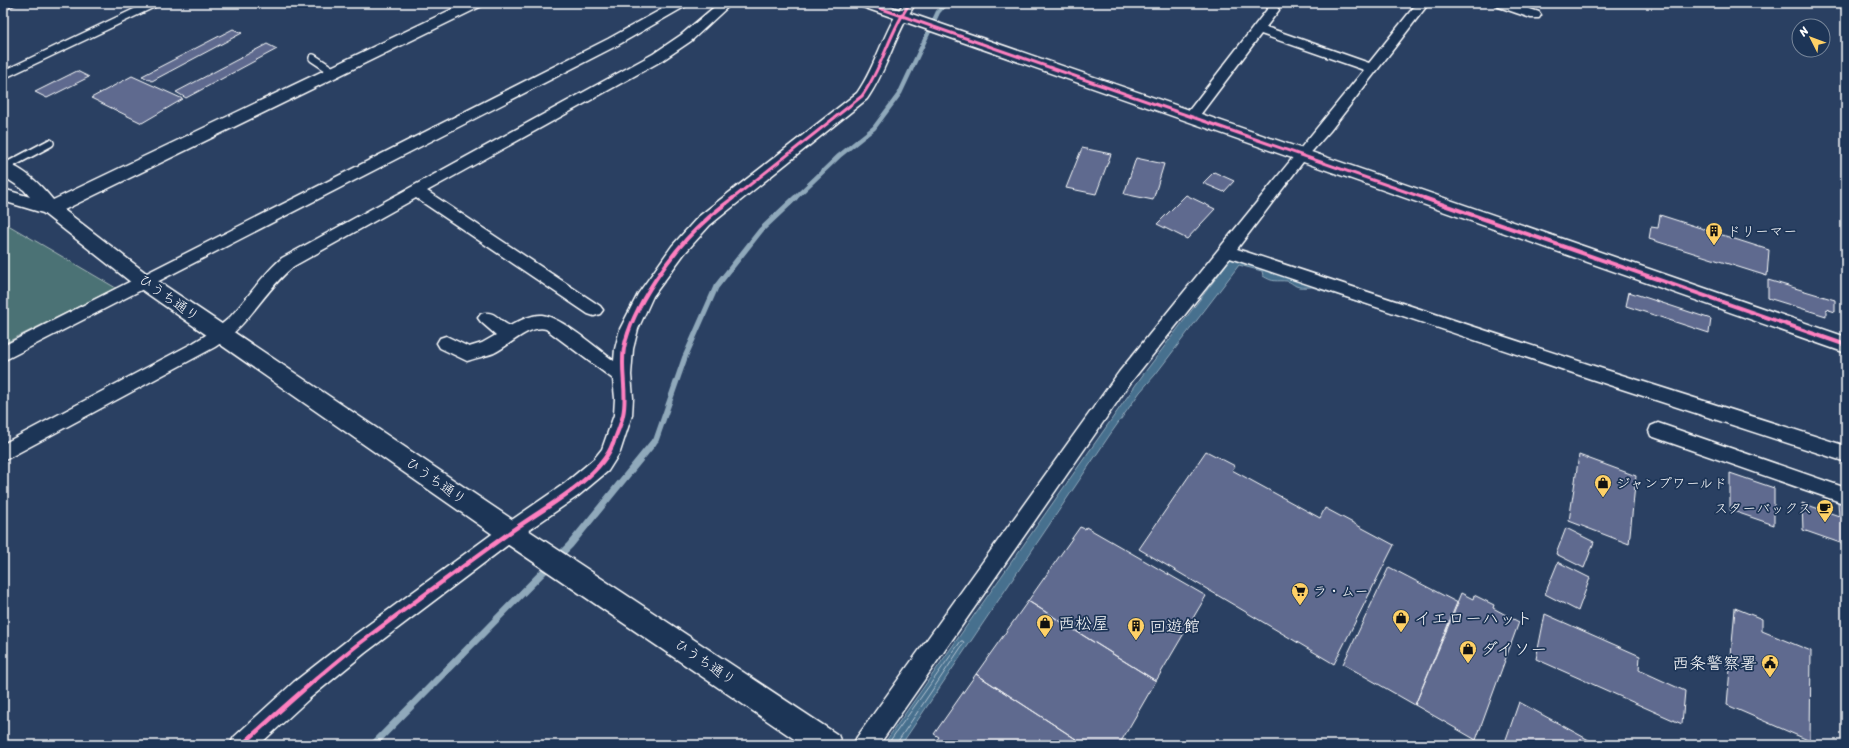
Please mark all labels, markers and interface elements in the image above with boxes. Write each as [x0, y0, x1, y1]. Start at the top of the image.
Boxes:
north arrow [1791, 18, 1831, 58]
text: N [1794, 22, 1814, 42]
place label: ドリーマー [1727, 219, 1797, 244]
building icon: ドリーマー [1704, 221, 1724, 246]
street label: ひうち通り [133, 268, 205, 328]
street label: ひうち通り [400, 451, 472, 511]
place label: ジャンプワールド [1616, 471, 1727, 496]
shop icon: ジャンプワールド [1593, 473, 1613, 498]
place label: スターバックス [1714, 496, 1812, 521]
cafe icon: スターバックス [1815, 498, 1835, 523]
place label: ラ・ムー [1313, 579, 1368, 604]
supermarket icon: ラ・ムー [1290, 581, 1310, 606]
place label: イエローハット [1414, 603, 1533, 633]
place label: 西松屋 [1058, 608, 1109, 638]
shop icon: イエローハット [1391, 608, 1411, 633]
place label: 回遊館 [1149, 611, 1200, 641]
shop icon: 西松屋 [1035, 613, 1055, 638]
building icon: 回遊館 [1126, 616, 1146, 641]
street label: ひうち通り [669, 632, 741, 692]
place label: ダイソー [1481, 634, 1547, 664]
shop icon: ダイソー [1458, 639, 1478, 664]
place label: 西条警察署 [1672, 648, 1757, 678]
public building icon: 西条警察署 [1760, 653, 1780, 678]

